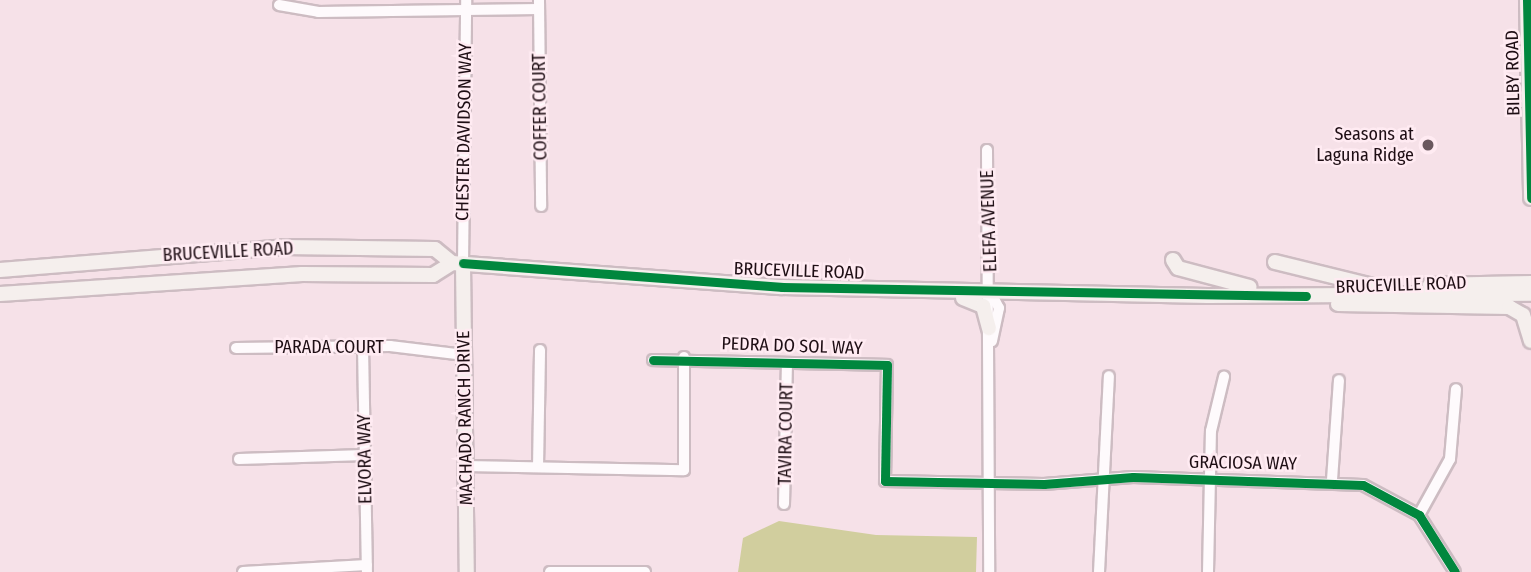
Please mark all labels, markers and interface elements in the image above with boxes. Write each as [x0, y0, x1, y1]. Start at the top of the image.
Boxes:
street label: BILBY ROAD [1501, 30, 1525, 116]
street label: CHESTER DAVIDSON WAY [452, 43, 476, 221]
street label: COFFER COURT [528, 53, 552, 161]
place label: Seasons at Laguna Ridge [1316, 124, 1414, 166]
marker: Seasons at Laguna Ridge [1420, 137, 1436, 153]
street label: ELEFA AVENUE [976, 169, 1002, 273]
street label: BRUCEVILLE ROAD [162, 238, 294, 266]
street label: BRUCEVILLE ROAD [733, 258, 865, 284]
street label: BRUCEVILLE ROAD [1335, 272, 1467, 298]
street label: MACHADO RANCH DRIVE [453, 330, 477, 506]
street label: PEDRA DO SOL WAY [721, 333, 863, 359]
street label: PARADA COURT [274, 336, 384, 358]
street label: TAVIRA COURT [774, 383, 798, 485]
street label: ELVORA WAY [353, 414, 377, 504]
street label: GRACIOSA WAY [1189, 451, 1297, 475]

